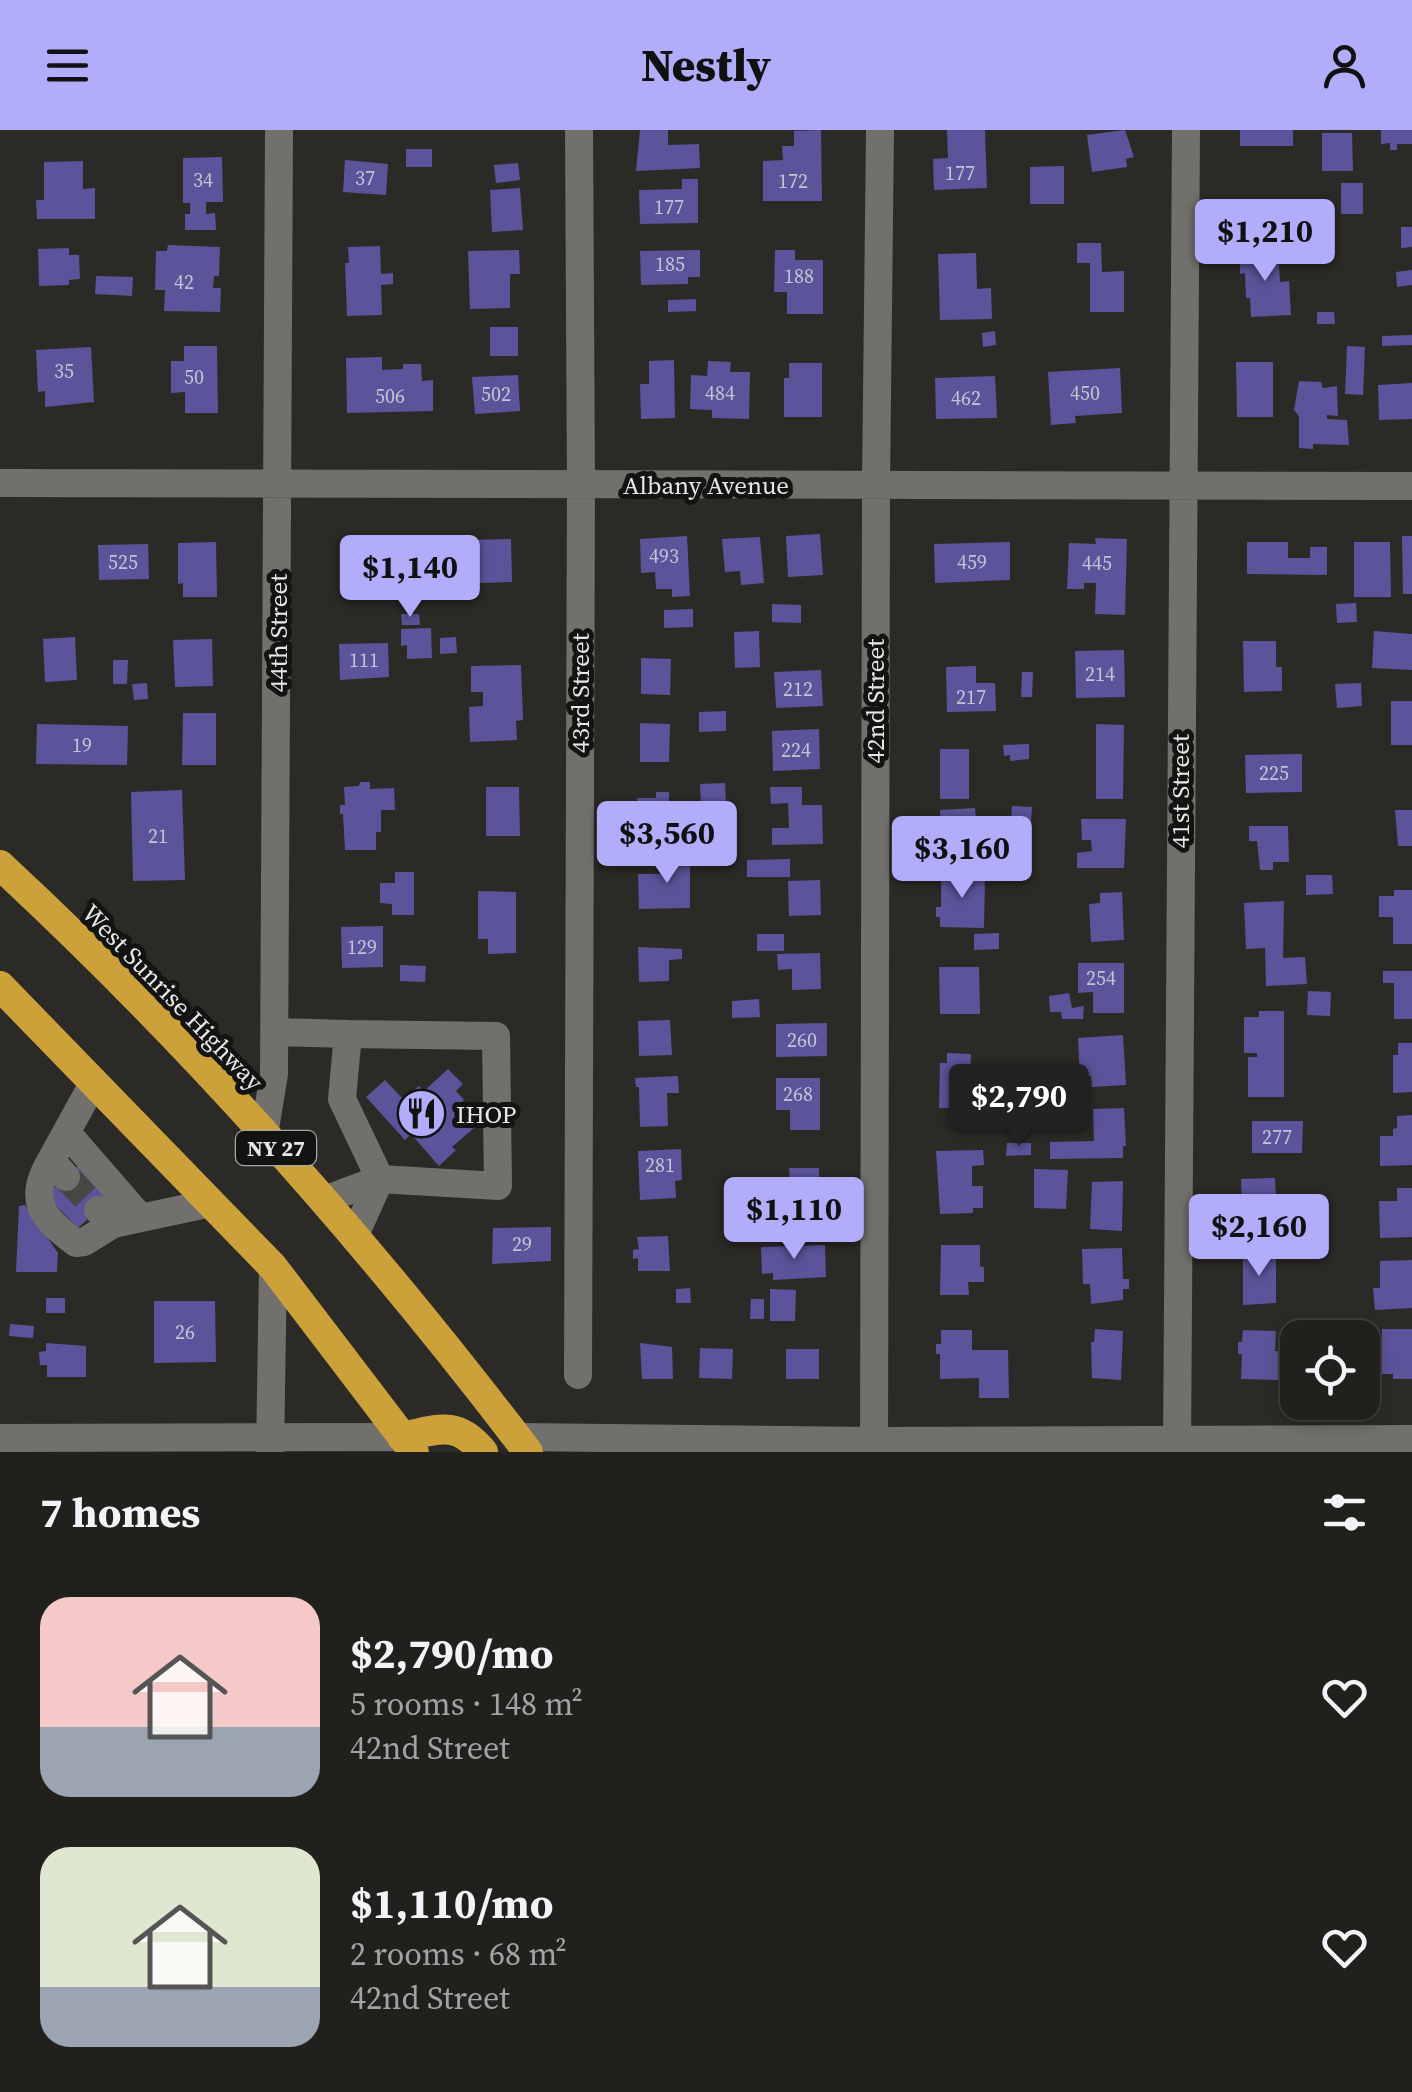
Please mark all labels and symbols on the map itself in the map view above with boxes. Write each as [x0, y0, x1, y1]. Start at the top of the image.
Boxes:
house number: 177 [945, 159, 975, 187]
house number: 37 [355, 164, 375, 192]
house number: 34 [193, 166, 213, 194]
house number: 172 [778, 167, 808, 195]
house number: 177 [654, 193, 684, 221]
pin: $1,210 [1184, 199, 1346, 284]
house number: 185 [655, 250, 685, 278]
house number: 188 [784, 262, 814, 290]
house number: 42 [174, 268, 194, 296]
house number: 35 [54, 357, 74, 385]
house number: 50 [184, 363, 204, 391]
house number: 484 [705, 379, 735, 407]
house number: 450 [1070, 379, 1100, 407]
house number: 502 [481, 380, 511, 408]
house number: 506 [375, 382, 405, 410]
house number: 462 [951, 384, 981, 412]
street label: Albany Avenue [623, 468, 789, 502]
pin: $1,140 [329, 535, 491, 620]
house number: 493 [649, 542, 679, 570]
house number: 525 [108, 548, 138, 576]
house number: 459 [957, 548, 987, 576]
house number: 445 [1082, 549, 1112, 577]
street label: 44th Street [261, 573, 295, 692]
street label: 43rd Street [563, 632, 597, 753]
street label: 42nd Street [858, 638, 892, 763]
house number: 111 [349, 646, 379, 674]
house number: 214 [1085, 660, 1115, 688]
house number: 212 [783, 675, 813, 703]
house number: 217 [956, 683, 986, 711]
house number: 19 [72, 731, 92, 759]
street label: 41st Street [1163, 733, 1197, 848]
house number: 224 [781, 736, 811, 764]
house number: 225 [1259, 759, 1289, 787]
pin: $3,560 [586, 801, 748, 886]
pin: $3,160 [881, 816, 1043, 901]
house number: 21 [148, 822, 168, 850]
street label: West Sunrise Highway [75, 896, 271, 1098]
house number: 129 [347, 933, 377, 961]
house number: 254 [1086, 964, 1116, 992]
house number: 260 [787, 1026, 817, 1054]
pin: $2,790 [938, 1064, 1100, 1149]
house number: 268 [783, 1080, 813, 1108]
restaurant icon: IHOP [395, 1088, 447, 1140]
place label: IHOP [456, 1097, 516, 1131]
house number: 277 [1262, 1123, 1292, 1151]
road number: NY 27 [236, 1131, 316, 1165]
house number: 281 [645, 1151, 675, 1179]
pin: $1,110 [713, 1177, 875, 1262]
pin: $2,160 [1178, 1194, 1340, 1279]
house number: 29 [512, 1230, 532, 1258]
house number: 26 [175, 1318, 195, 1346]

